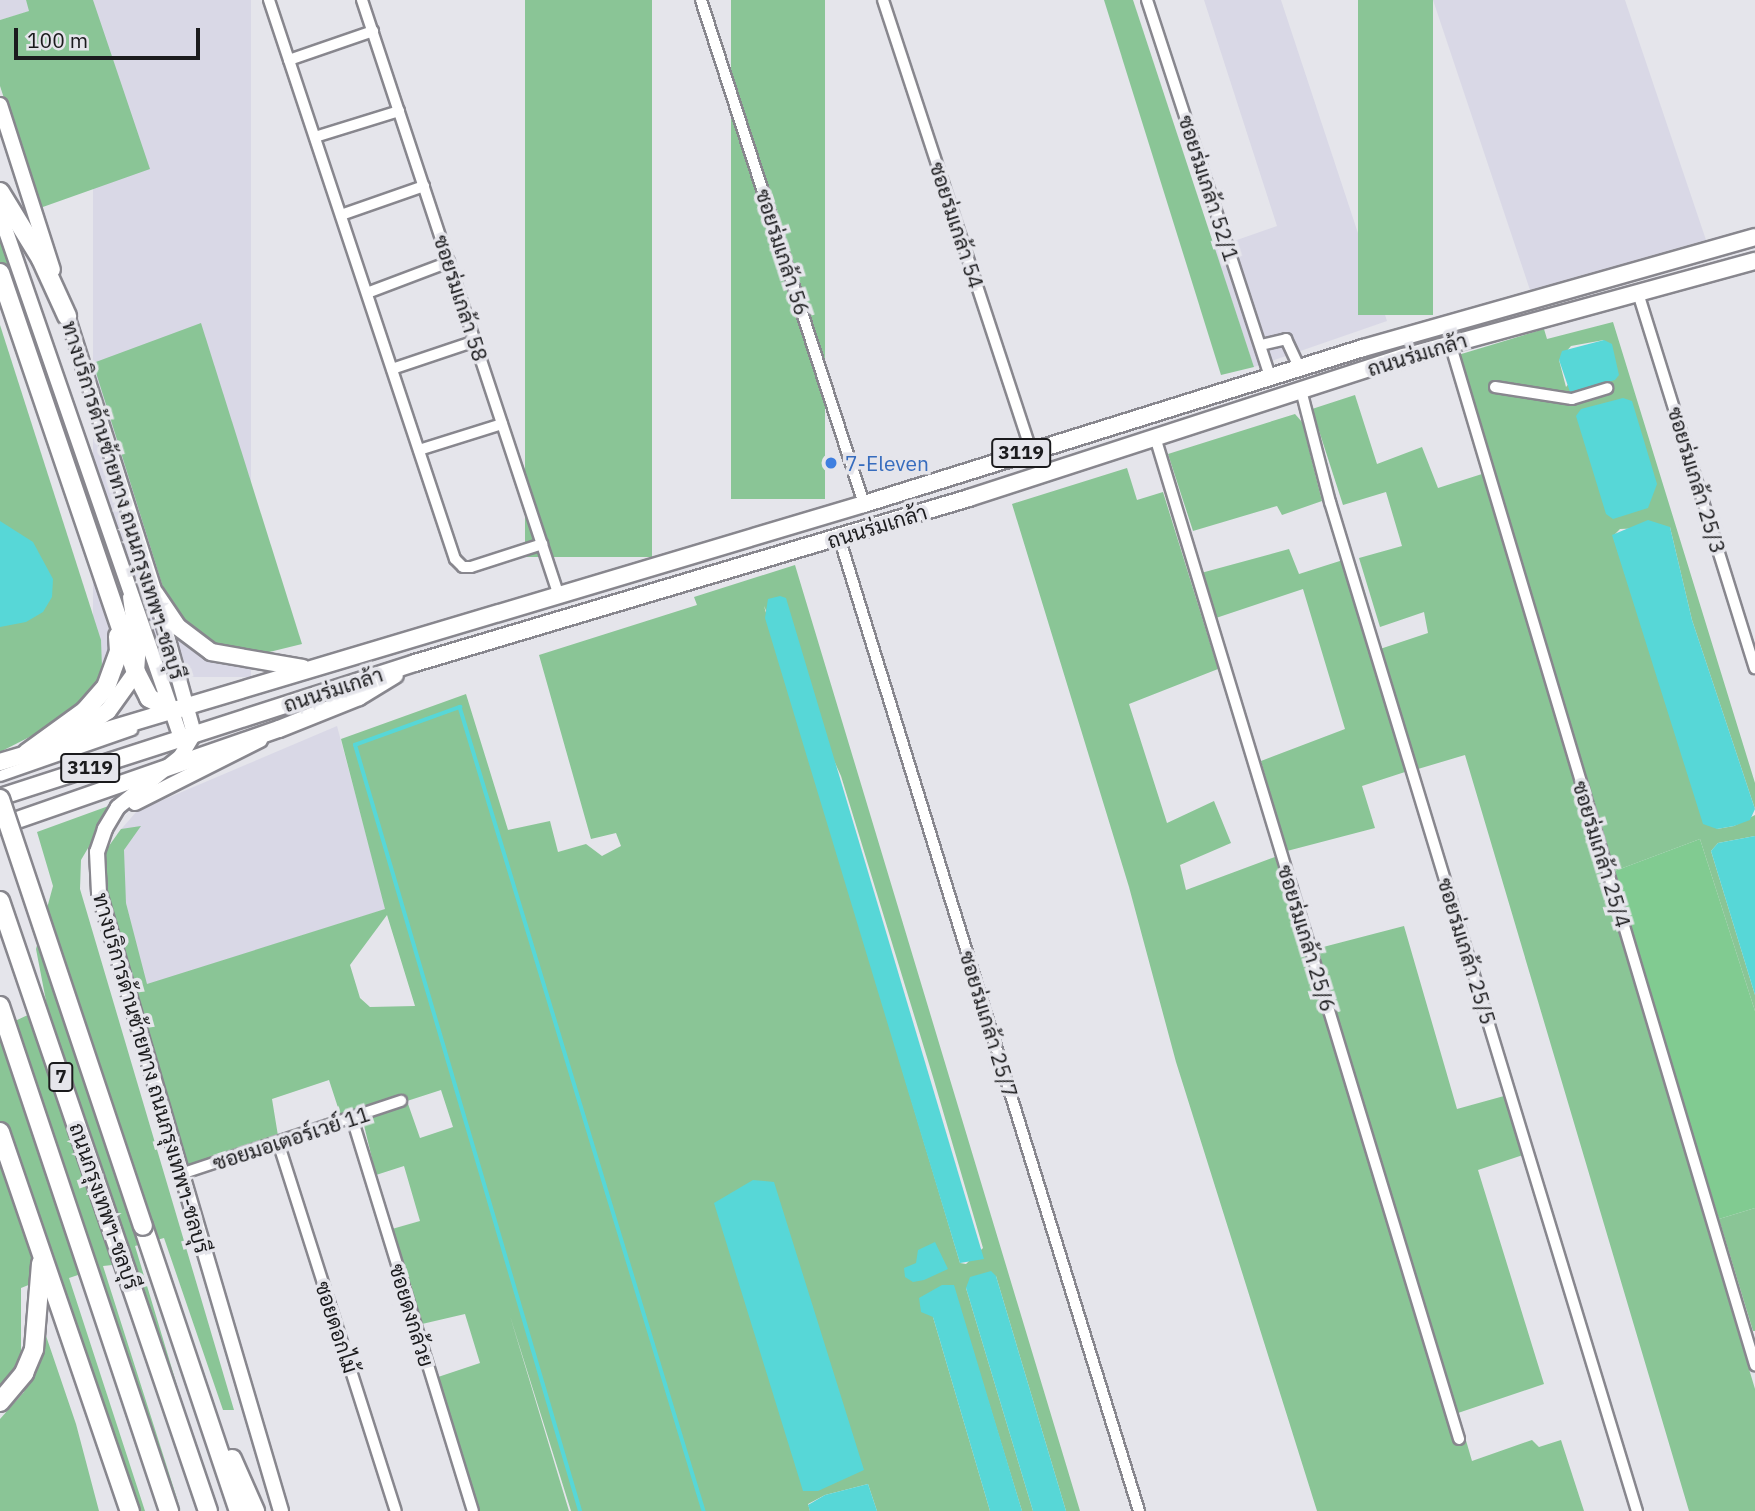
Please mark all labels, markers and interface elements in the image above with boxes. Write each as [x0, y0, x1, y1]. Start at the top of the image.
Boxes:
scale bar [18, 14, 203, 58]
text: 100 m [27, 26, 88, 54]
street label: ซอยร่มเกล้า 52/1 [1174, 112, 1244, 264]
street label: ซอยร่มเกล้า 54 [925, 159, 989, 291]
street label: ซอยร่มเกล้า 56 [751, 186, 815, 318]
street label: ซอยร่มเกล้า 58 [429, 232, 493, 364]
street label: ทางบริการด้านซ้ายทาง ถนนกรุงเทพฯ-ชลบุรี [57, 318, 191, 682]
street label: ถนนร่มเกล้า [1364, 327, 1470, 381]
street label: ซอยร่มเกล้า 25/3 [1663, 404, 1731, 556]
road number: 3119 [990, 437, 1052, 468]
place label: 7-Eleven [845, 450, 929, 476]
marker: 7-Eleven [823, 455, 839, 471]
street label: ถนนร่มเกล้า [824, 499, 930, 553]
street label: ถนนร่มเกล้า [280, 661, 386, 717]
road number: 3119 [58, 752, 122, 783]
street label: ซอยร่มเกล้า 25/4 [1568, 778, 1636, 930]
street label: ซอยร่มเกล้า 25/6 [1273, 862, 1341, 1014]
street label: ซอยร่มเกล้า 25/5 [1433, 875, 1501, 1027]
street label: ทางบริการด้านซ้ายทาง ถนนกรุงเทพฯ-ชลบุรี [88, 890, 216, 1256]
street label: ซอยร่มเกล้า 25/7 [955, 948, 1023, 1100]
road number: 7 [47, 1062, 75, 1092]
street label: ซอยมอเตอร์เวย์ 11 [209, 1101, 373, 1175]
street label: ถนนกรุงเทพฯ-ชลบุรี [65, 1119, 145, 1293]
street label: ซอยดงกล้วย [384, 1260, 440, 1370]
street label: ซอยดอกไม้ [310, 1278, 364, 1376]

